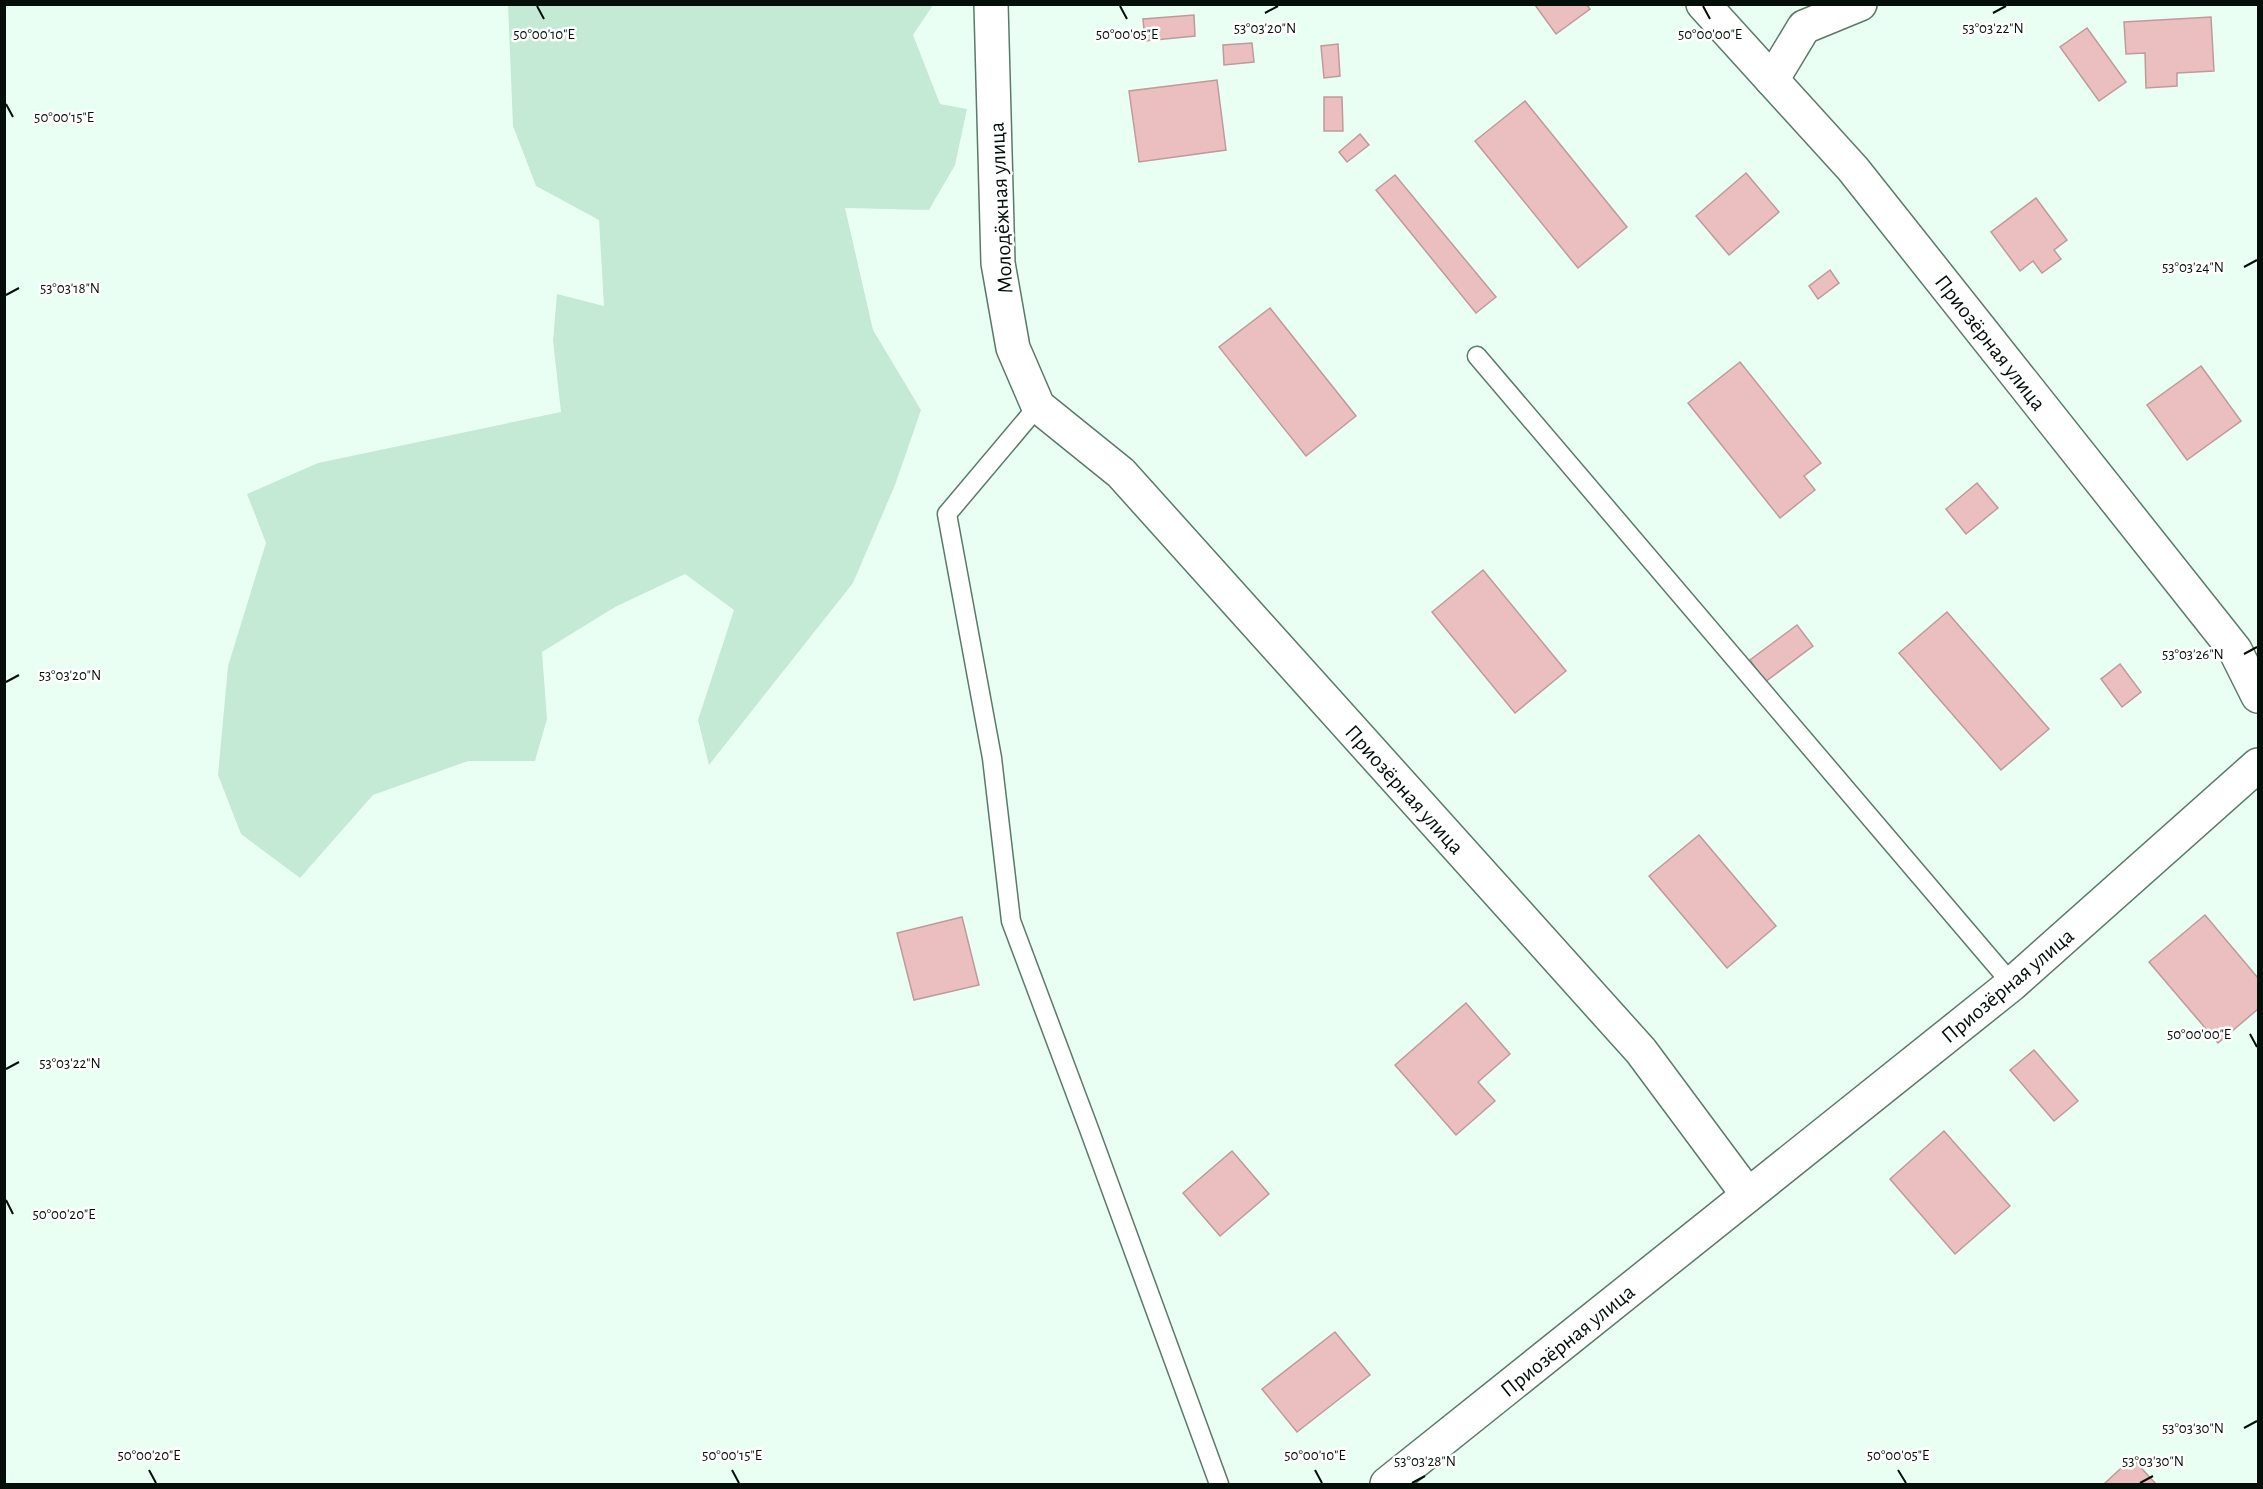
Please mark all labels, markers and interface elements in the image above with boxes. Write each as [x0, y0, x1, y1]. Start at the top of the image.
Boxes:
text: 53°03'20"N [1234, 21, 1296, 36]
text: 53°03'22"N [1962, 21, 2024, 36]
text: 50°00'10"E [513, 27, 575, 42]
text: 50°00'05"E [1096, 27, 1158, 42]
text: 50°00'00"E [1678, 27, 1742, 42]
text: 50°00'15"E [34, 110, 94, 125]
street label: Молодёжная улица [986, 121, 1016, 294]
text: 53°03'24"N [2162, 260, 2224, 275]
street label: Приозёрная улица [1931, 271, 2050, 415]
text: 53°03'18"N [40, 281, 100, 296]
text: 53°03'26"N [2162, 647, 2224, 662]
text: 53°03'20"N [39, 668, 101, 683]
street label: Приозёрная улица [1341, 721, 1468, 859]
street label: Приозёрная улица [1937, 924, 2078, 1047]
text: 50°00'00"E [2167, 1027, 2231, 1042]
text: 53°03'22"N [39, 1056, 101, 1071]
text: 50°00'20"E [32, 1207, 96, 1222]
street label: Приозёрная улица [1496, 1280, 1639, 1401]
text: 53°03'30"N [2162, 1421, 2224, 1436]
text: 50°00'20"E [117, 1448, 181, 1463]
text: 50°00'15"E [702, 1448, 762, 1463]
text: 50°00'10"E [1284, 1448, 1346, 1463]
text: 50°00'05"E [1867, 1448, 1929, 1463]
text: 53°03'28"N [1394, 1454, 1456, 1469]
text: 53°03'30"N [2122, 1454, 2184, 1469]

